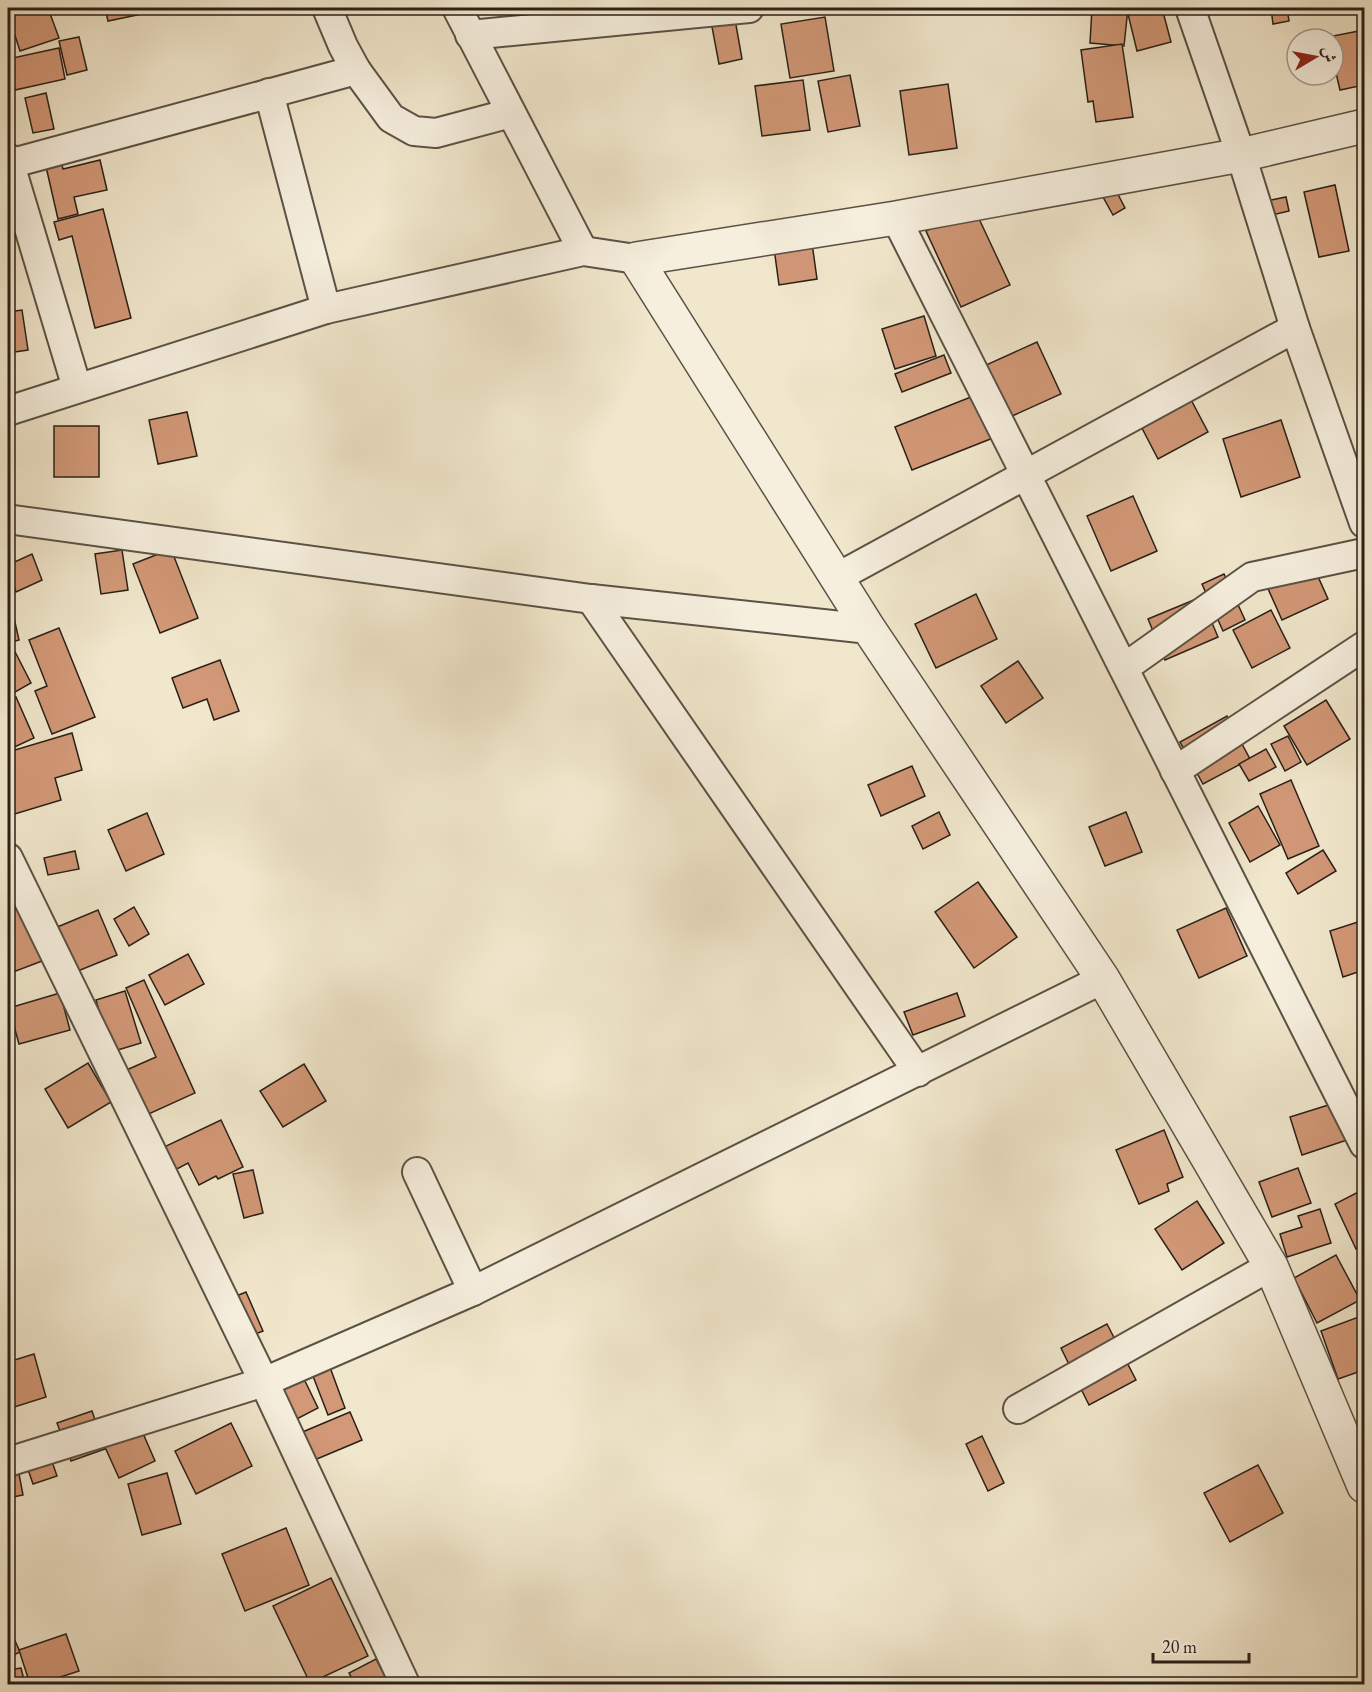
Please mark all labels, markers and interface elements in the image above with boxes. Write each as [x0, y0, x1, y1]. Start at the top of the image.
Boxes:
north arrow [1285, 27, 1345, 87]
text: ش [1318, 45, 1341, 64]
scale bar [1153, 1626, 1249, 1664]
text: 20 m [1162, 1635, 1197, 1658]

